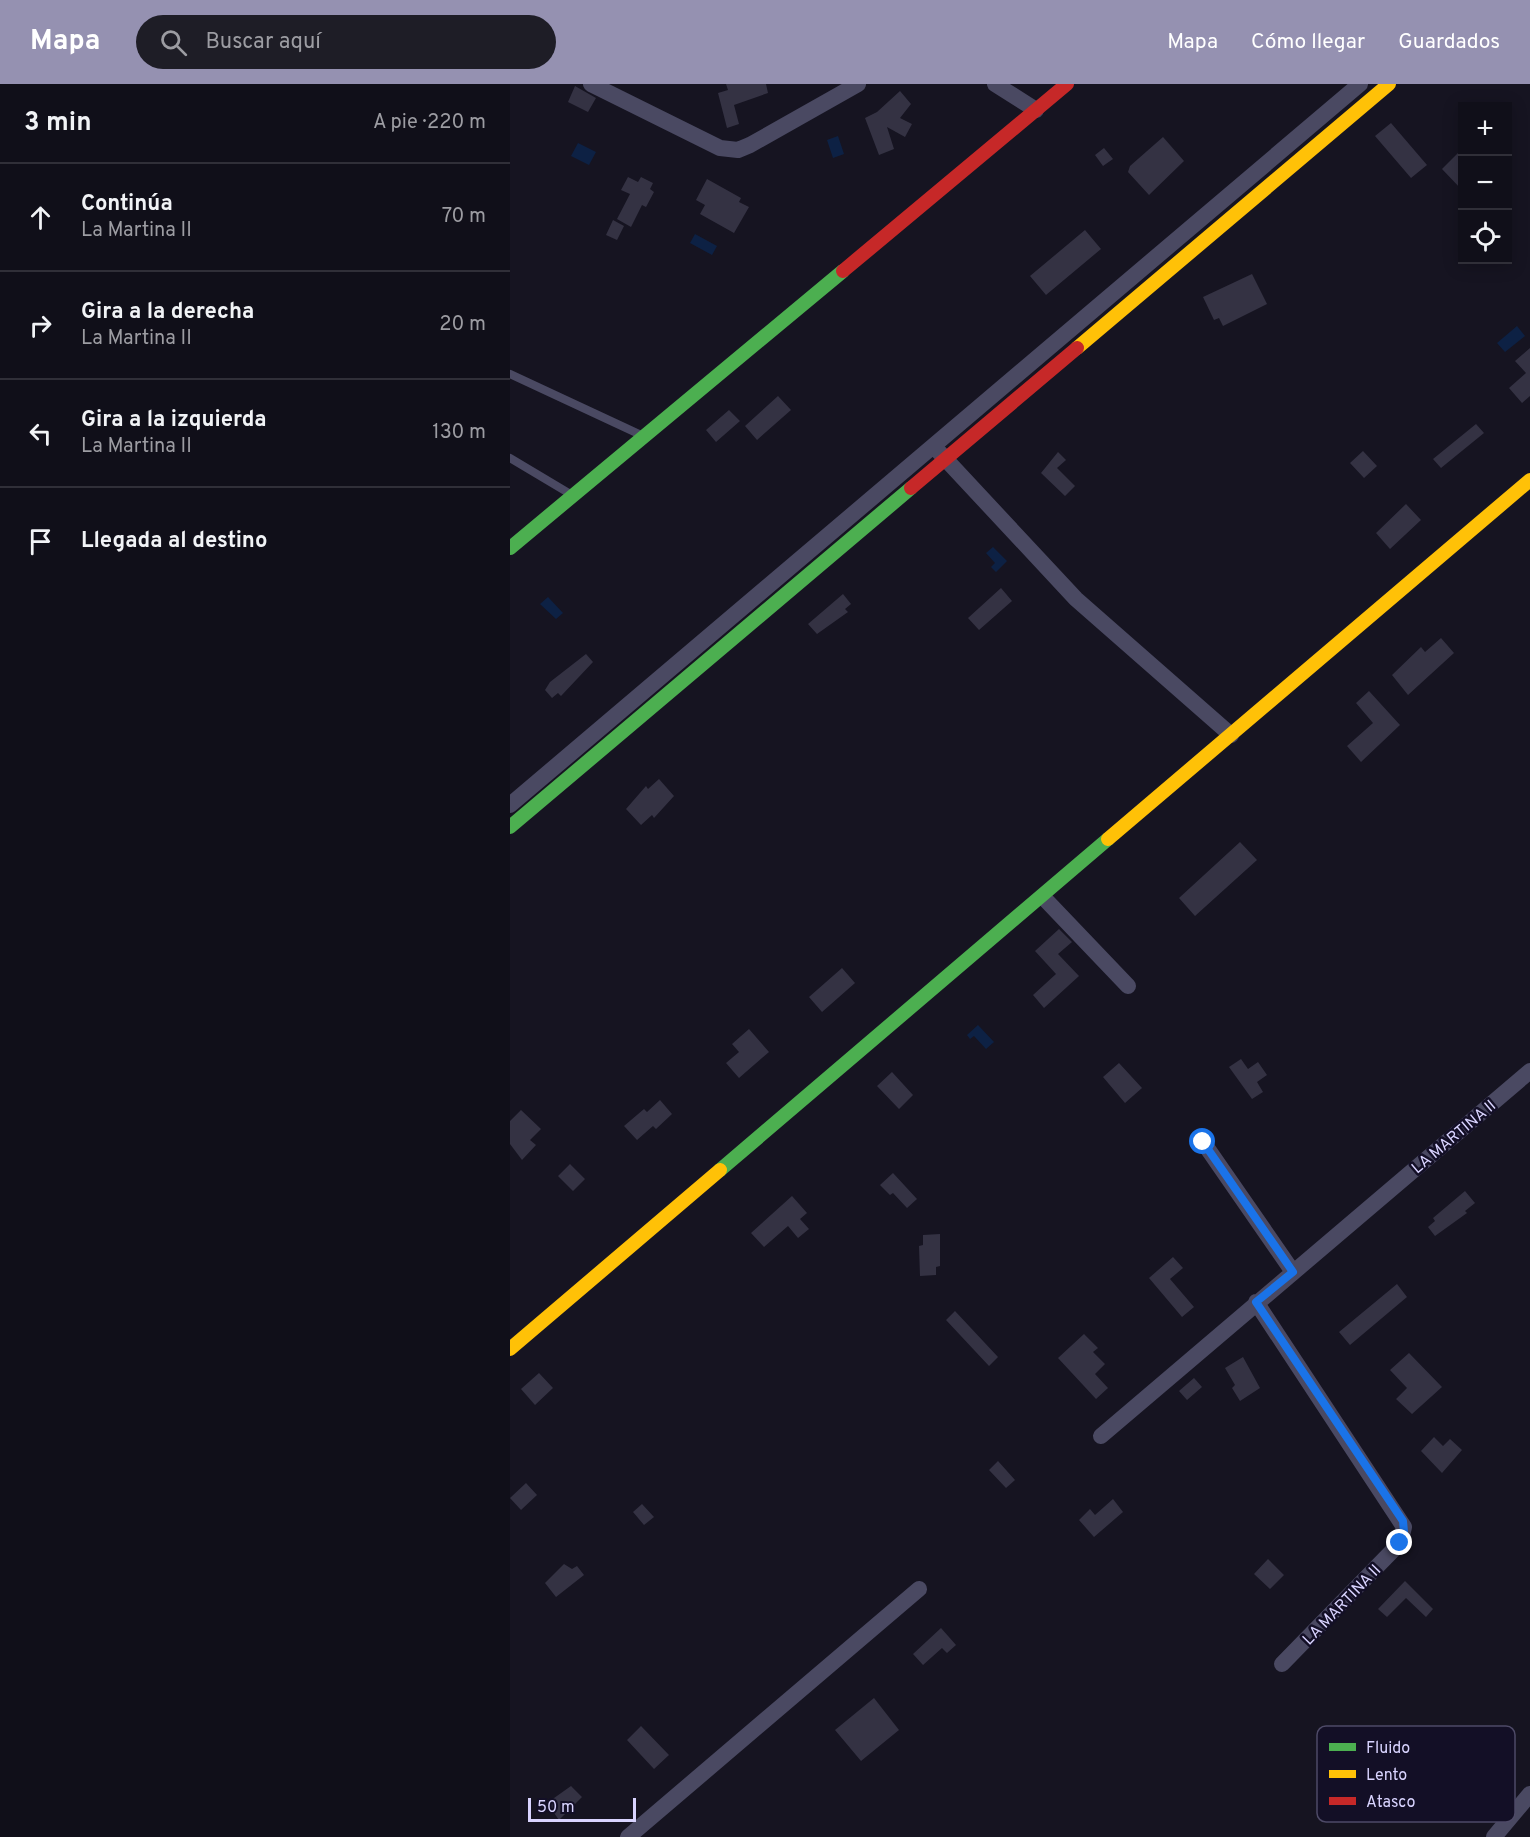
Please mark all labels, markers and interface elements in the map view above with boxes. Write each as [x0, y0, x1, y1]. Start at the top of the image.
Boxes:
search box [136, 15, 556, 69]
text: Mapa [30, 24, 100, 60]
icon: search [157, 26, 190, 59]
text: Buscar aquí [205, 29, 321, 56]
text: Mapa [1167, 29, 1218, 56]
text: Cómo llegar [1251, 29, 1365, 56]
text: Guardados [1398, 29, 1500, 56]
map controls [1458, 102, 1512, 264]
button: + [1458, 102, 1512, 156]
text: 3 min [24, 107, 92, 140]
text: A pie · 220 m [373, 110, 486, 136]
button: − [1458, 156, 1512, 210]
text: Continúa [81, 191, 173, 218]
icon: ahead [24, 201, 57, 234]
text: 70 m [442, 204, 486, 230]
button: locate [1458, 210, 1512, 264]
text: La Martina II [81, 218, 192, 244]
text: Gira a la derecha [81, 299, 254, 326]
icon: right [24, 309, 57, 342]
text: 20 m [439, 312, 486, 338]
text: La Martina II [81, 326, 192, 352]
text: Gira a la izquierda [81, 407, 267, 434]
icon: left [24, 417, 57, 450]
text: 130 m [432, 420, 486, 446]
text: La Martina II [81, 434, 192, 460]
icon: arrive [24, 525, 57, 558]
text: Llegada al destino [81, 528, 267, 555]
street label: LA MARTINA II [1408, 1096, 1501, 1179]
route start [1189, 1128, 1215, 1154]
route end [1386, 1529, 1412, 1555]
street label: LA MARTINA II [1299, 1561, 1386, 1650]
legend [1317, 1726, 1515, 1822]
text: Fluido [1366, 1739, 1410, 1759]
text: Lento [1366, 1766, 1407, 1786]
text: Atasco [1366, 1793, 1415, 1813]
scale bar [528, 1795, 636, 1822]
text: 50 m [537, 1798, 575, 1818]

